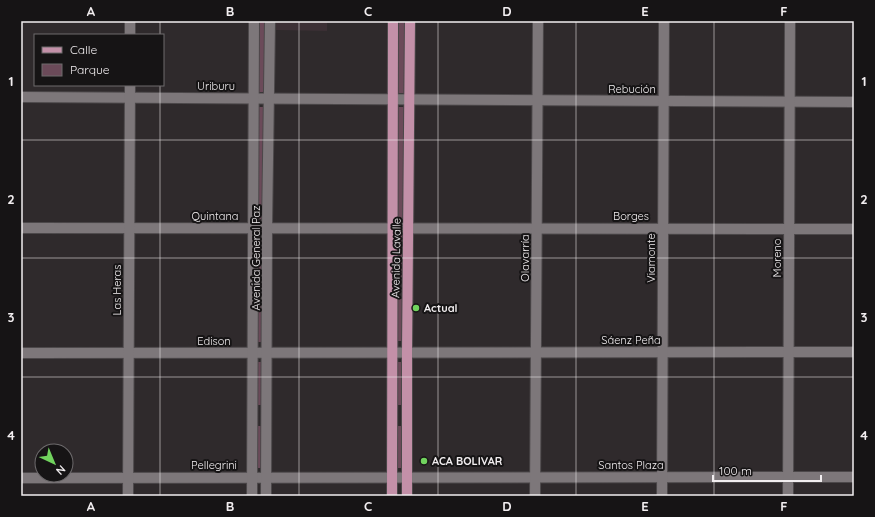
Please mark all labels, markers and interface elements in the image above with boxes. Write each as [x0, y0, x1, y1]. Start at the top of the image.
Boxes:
text: A [87, 3, 96, 19]
text: B [226, 3, 234, 19]
text: C [364, 3, 372, 19]
text: D [502, 3, 512, 19]
text: E [641, 3, 649, 19]
text: F [780, 3, 788, 19]
legend [34, 34, 164, 86]
text: Calle [70, 42, 98, 57]
text: Parque [70, 62, 110, 77]
text: 1 [8, 73, 14, 89]
text: 1 [861, 73, 867, 89]
street label: Uriburu [197, 79, 235, 93]
street label: Rebución [608, 82, 656, 96]
text: 2 [7, 191, 15, 207]
text: 2 [860, 191, 868, 207]
street label: Avenida General Paz [249, 205, 263, 311]
street label: Quintana [192, 209, 238, 223]
street label: Borges [613, 209, 649, 223]
street label: Avenida Lavalle [388, 218, 404, 298]
street label: Viamonte [644, 233, 658, 283]
street label: Olavarría [518, 234, 532, 282]
street label: Moreno [770, 238, 784, 277]
street label: Las Heras [110, 265, 124, 315]
place label: Actual [424, 301, 458, 315]
marker: Actual [411, 303, 421, 313]
text: 3 [8, 309, 15, 325]
text: 3 [861, 309, 868, 325]
street label: Sáenz Peña [601, 333, 661, 347]
street label: Edison [197, 334, 231, 348]
text: 4 [7, 427, 15, 443]
text: 4 [860, 427, 868, 443]
north arrow [34, 443, 74, 483]
place label: ACA BOLIVAR [432, 454, 503, 468]
marker: ACA BOLIVAR [419, 456, 429, 466]
scale bar [713, 457, 821, 483]
street label: Pellegrini [191, 458, 237, 472]
street label: Santos Plaza [598, 458, 664, 472]
text: N [53, 462, 69, 478]
text: 100 m [719, 463, 752, 478]
text: A [87, 498, 96, 514]
text: B [226, 498, 234, 514]
text: C [364, 498, 372, 514]
text: D [502, 498, 512, 514]
text: E [641, 498, 649, 514]
text: F [780, 498, 788, 514]

